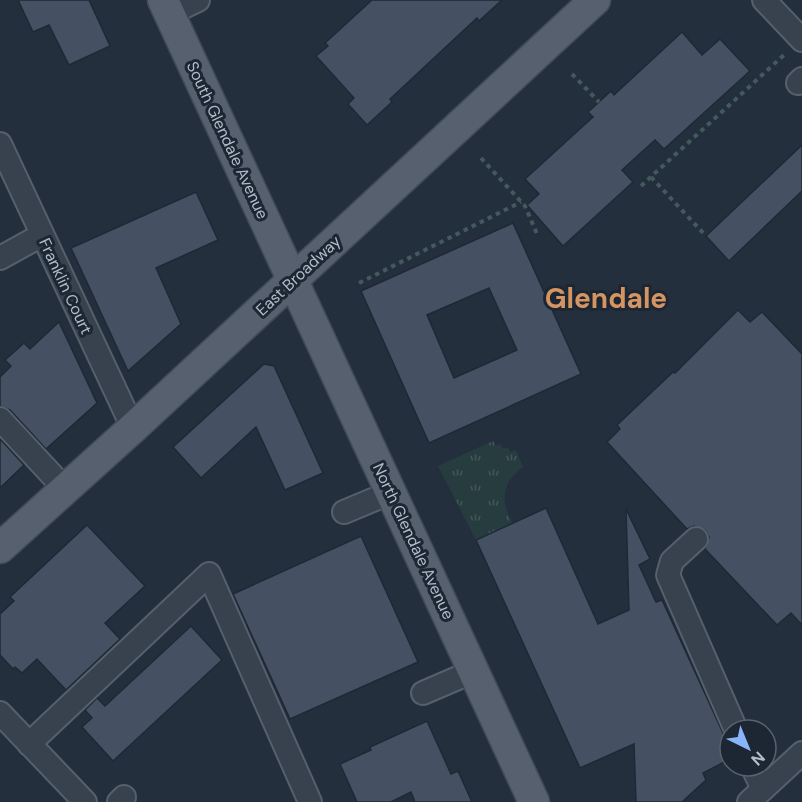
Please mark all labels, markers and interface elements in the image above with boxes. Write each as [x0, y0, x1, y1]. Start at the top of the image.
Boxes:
street label: South Glendale Avenue [182, 58, 273, 222]
street label: East Broadway [251, 231, 345, 320]
street label: Franklin Court [34, 235, 97, 338]
district label: Glendale [545, 280, 667, 317]
street label: North Glendale Avenue [368, 460, 459, 623]
north arrow [718, 718, 778, 778]
text: N [746, 747, 769, 770]

